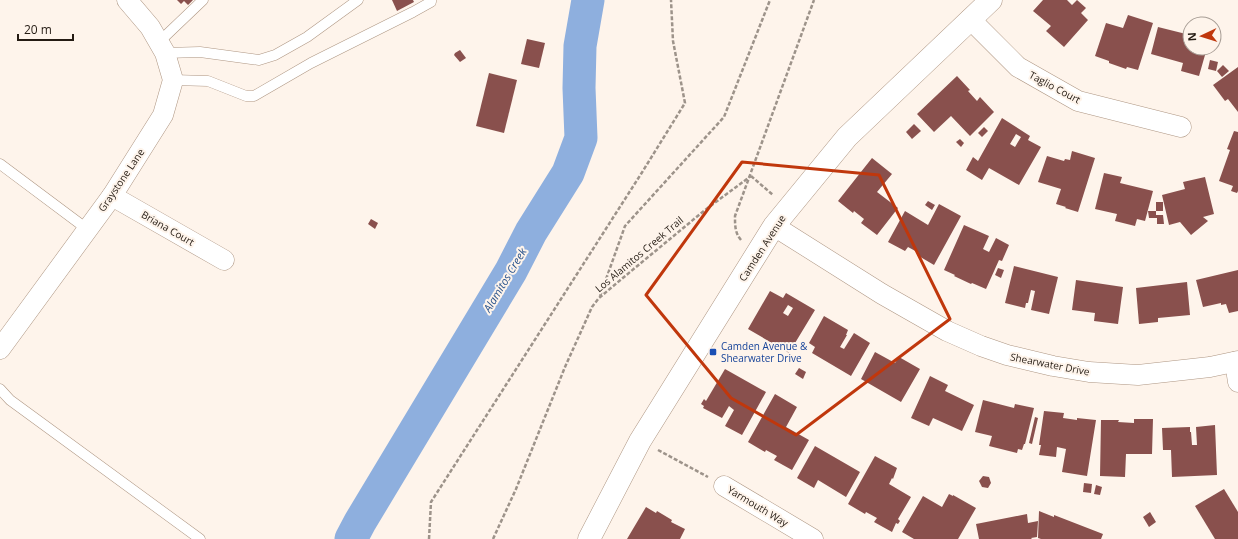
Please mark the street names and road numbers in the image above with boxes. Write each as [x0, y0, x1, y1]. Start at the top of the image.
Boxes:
street label: Taglio Court [1027, 68, 1084, 107]
street label: Graystone Lane [95, 145, 147, 214]
street label: Briana Court [139, 207, 197, 249]
street label: Camden Avenue [735, 212, 789, 284]
street label: Los Alamitos Creek Trail [592, 213, 686, 295]
street label: Shearwater Drive [1009, 349, 1091, 379]
street label: Yarmouth Way [725, 482, 792, 530]

